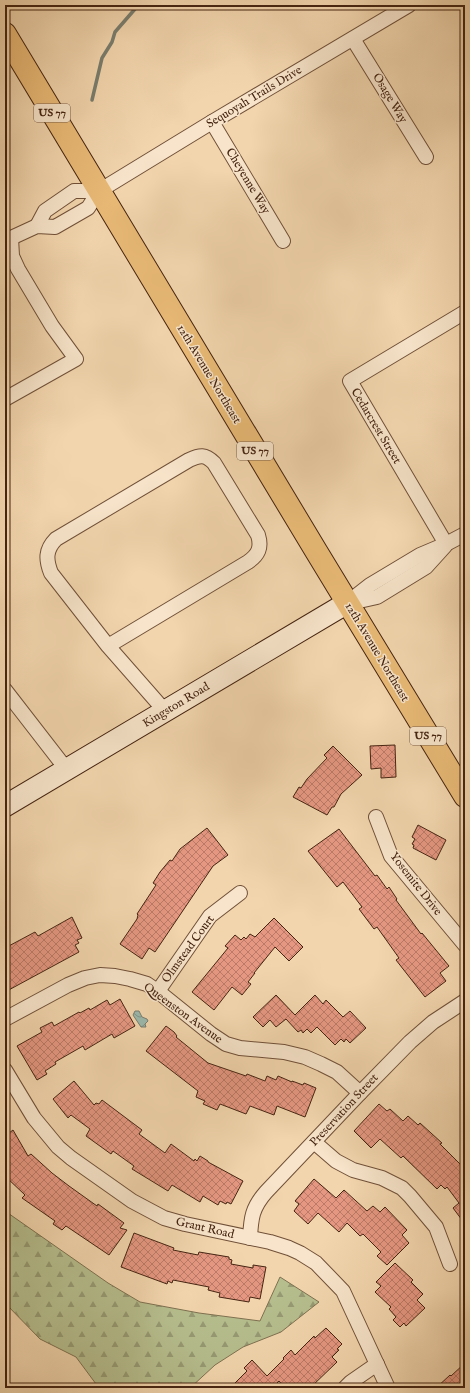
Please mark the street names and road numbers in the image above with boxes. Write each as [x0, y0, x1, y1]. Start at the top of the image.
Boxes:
street label: Sequoyah Trails Drive [203, 62, 305, 132]
street label: Osage Way [369, 70, 411, 126]
road number: US 77 [34, 104, 70, 122]
street label: Cheyenne Way [222, 145, 274, 217]
street label: 12th Avenue Northeast [173, 322, 245, 426]
street label: Cedarcrest Street [347, 385, 405, 467]
road number: US 77 [237, 442, 273, 460]
street label: 12th Avenue Northeast [341, 600, 413, 704]
street label: Kingston Road [140, 679, 213, 731]
road number: US 77 [410, 727, 446, 745]
street label: Yosemite Drive [387, 849, 446, 919]
street label: Olmstead Court [158, 912, 218, 986]
street label: Queenston Avenue [141, 979, 226, 1047]
street label: Preservation Street [306, 1071, 382, 1149]
street label: Grant Road [174, 1214, 236, 1242]

